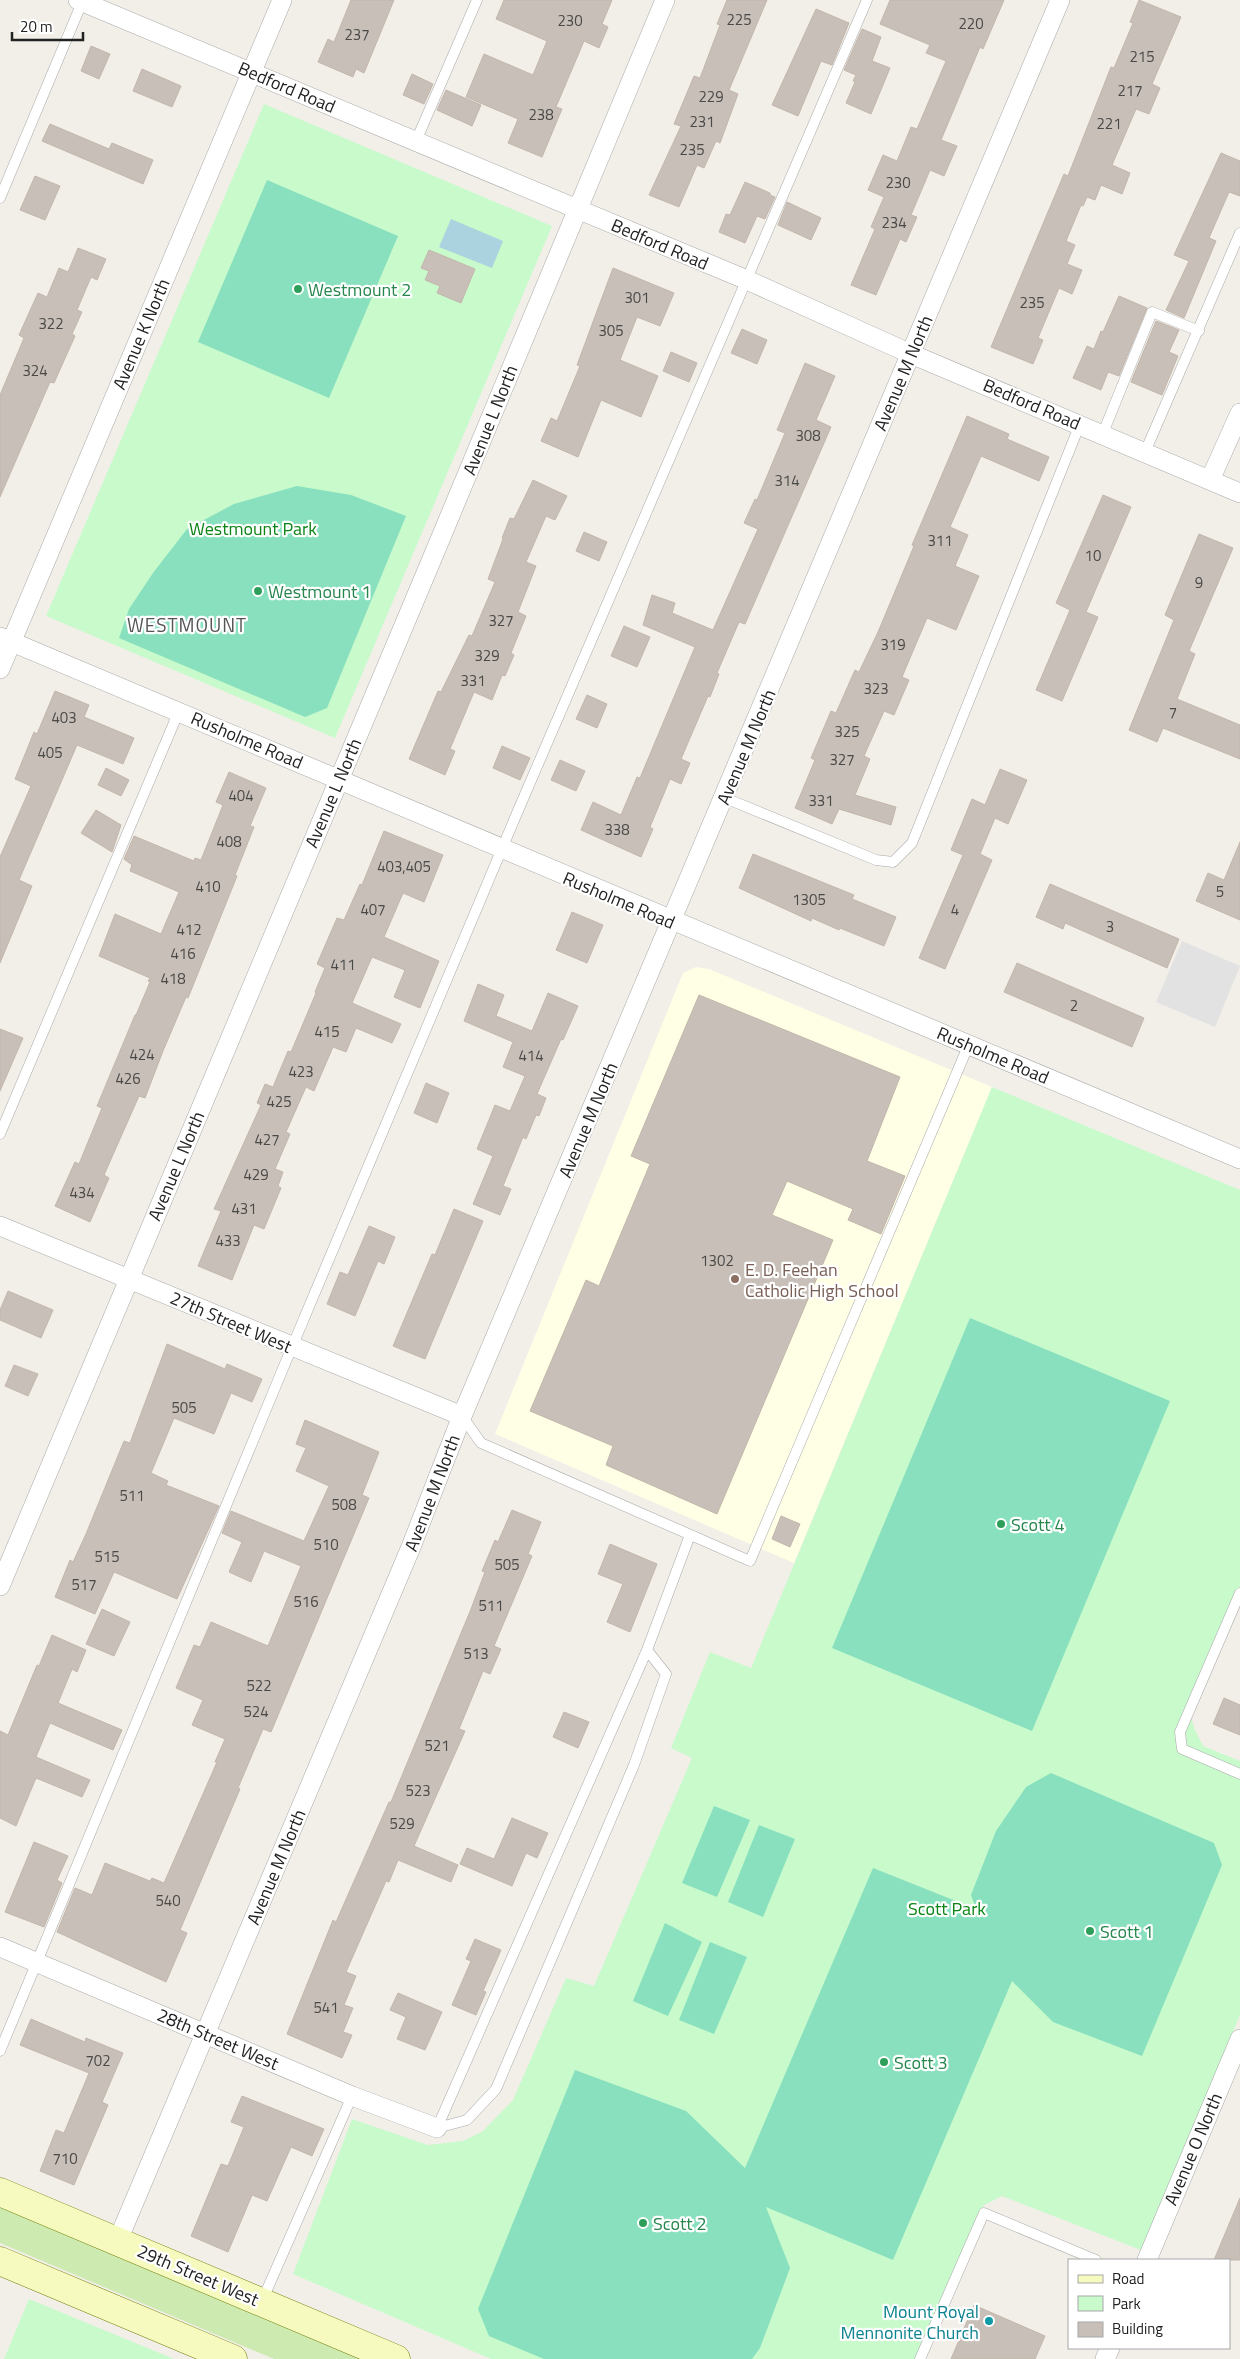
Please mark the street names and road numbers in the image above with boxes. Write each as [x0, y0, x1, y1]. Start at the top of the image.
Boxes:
street label: Bedford Road [234, 54, 340, 120]
street label: Bedford Road [607, 211, 713, 277]
street label: Avenue K North [105, 274, 177, 394]
street label: Avenue M North [867, 311, 939, 435]
street label: Avenue L North [456, 361, 524, 479]
street label: Bedford Road [979, 371, 1085, 437]
street label: Avenue M North [710, 685, 782, 809]
street label: Rusholme Road [187, 704, 307, 776]
street label: Avenue L North [298, 734, 368, 852]
street label: Rusholme Road [559, 864, 679, 936]
street label: Rusholme Road [933, 1019, 1053, 1091]
street label: Avenue M North [552, 1058, 624, 1182]
street label: Avenue L North [141, 1107, 211, 1225]
street label: 27th Street West [166, 1284, 297, 1360]
street label: Avenue M North [397, 1431, 467, 1555]
street label: Avenue M North [240, 1805, 312, 1929]
street label: 28th Street West [153, 2001, 284, 2077]
street label: Avenue O North [1157, 2089, 1229, 2209]
street label: 29th Street West [133, 2237, 264, 2313]

